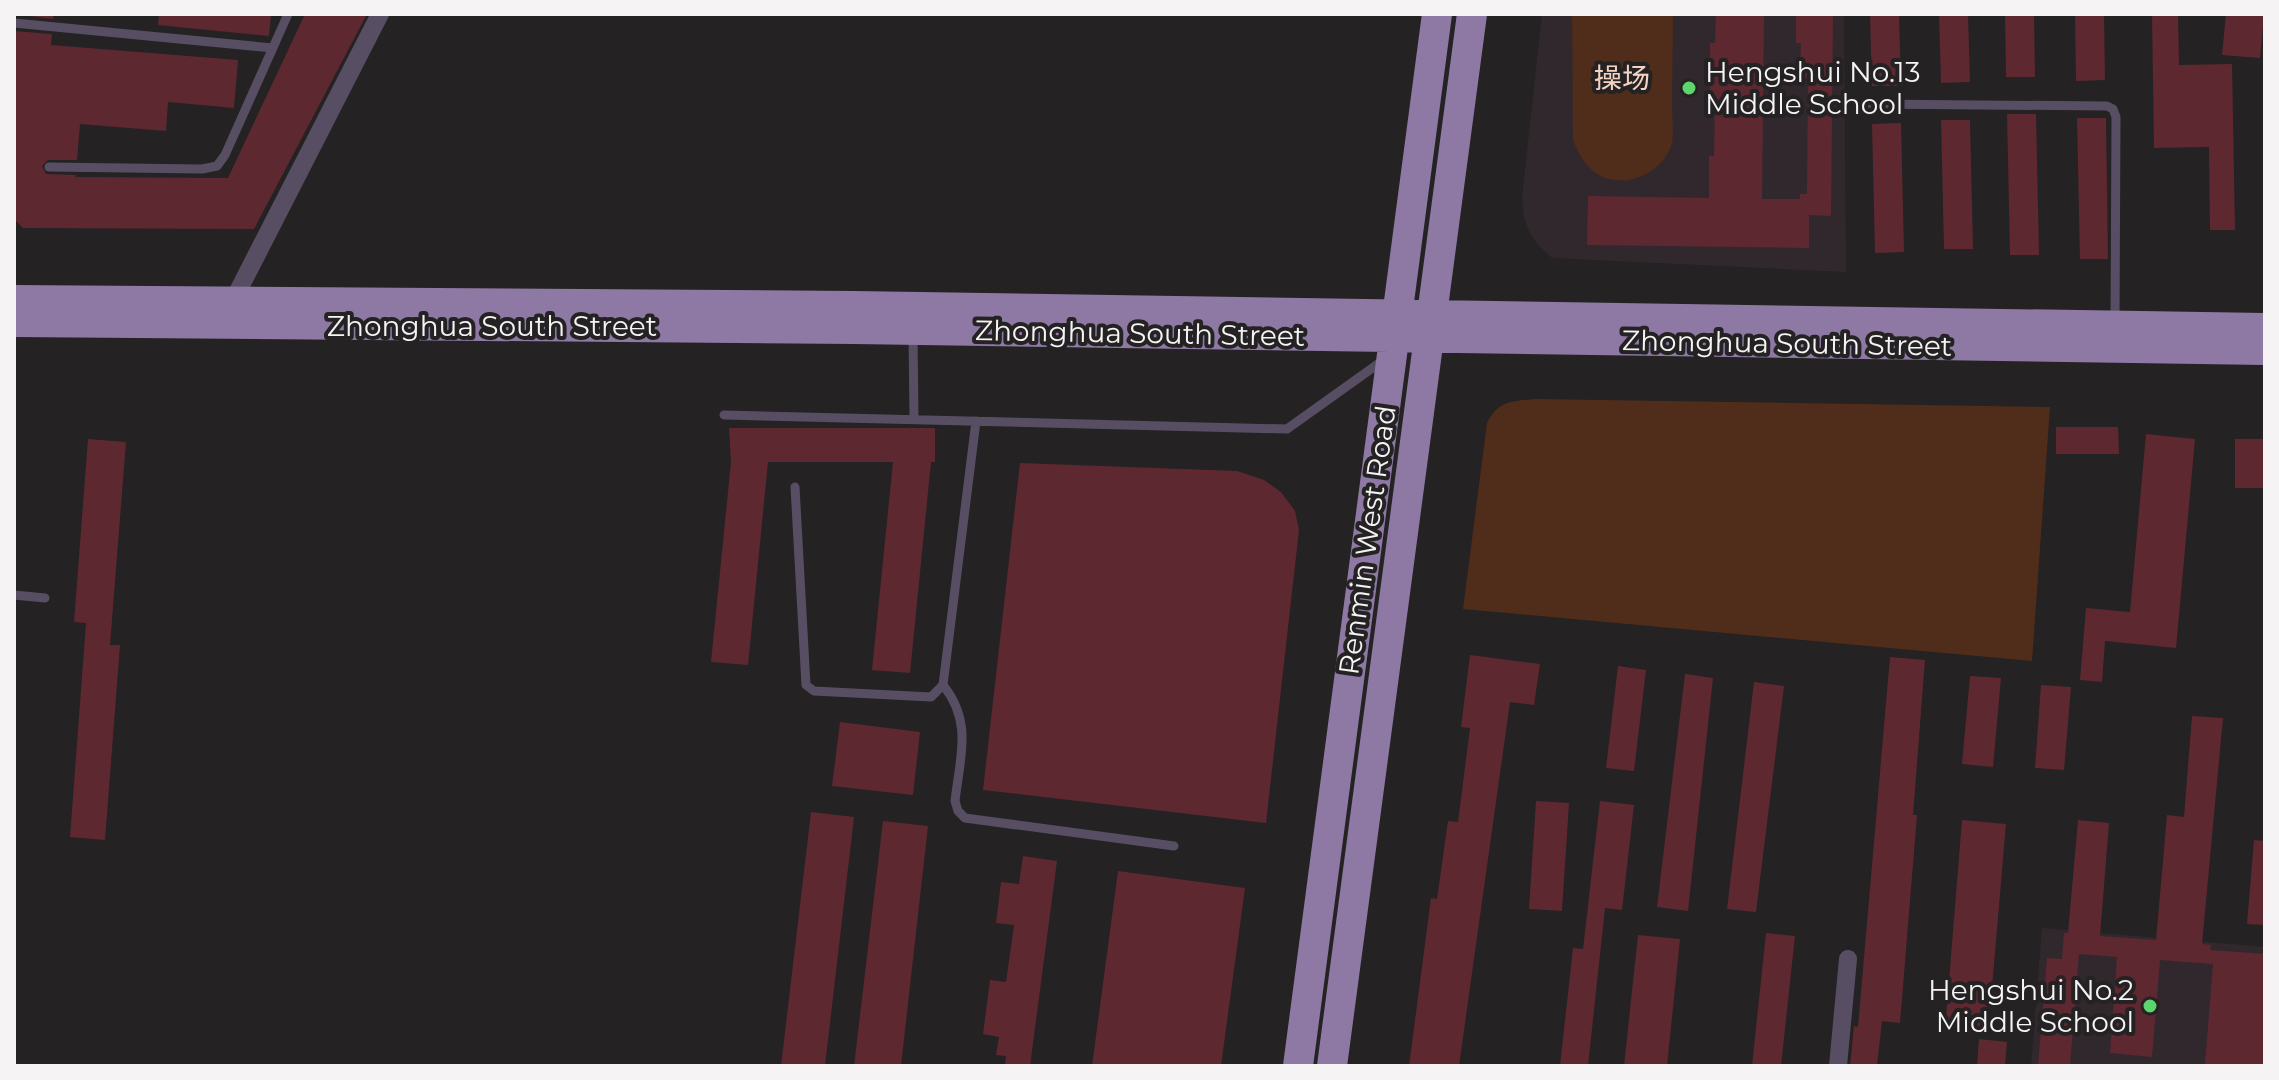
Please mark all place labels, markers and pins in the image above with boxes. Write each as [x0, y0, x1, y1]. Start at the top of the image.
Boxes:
place label: Hengshui No.13 Middle School [1705, 55, 1920, 121]
marker: Hengshui No.13 Middle School [1680, 79, 1698, 97]
place label: Hengshui No.2 Middle School [1928, 973, 2134, 1039]
marker: Hengshui No.2 Middle School [2141, 997, 2159, 1015]

